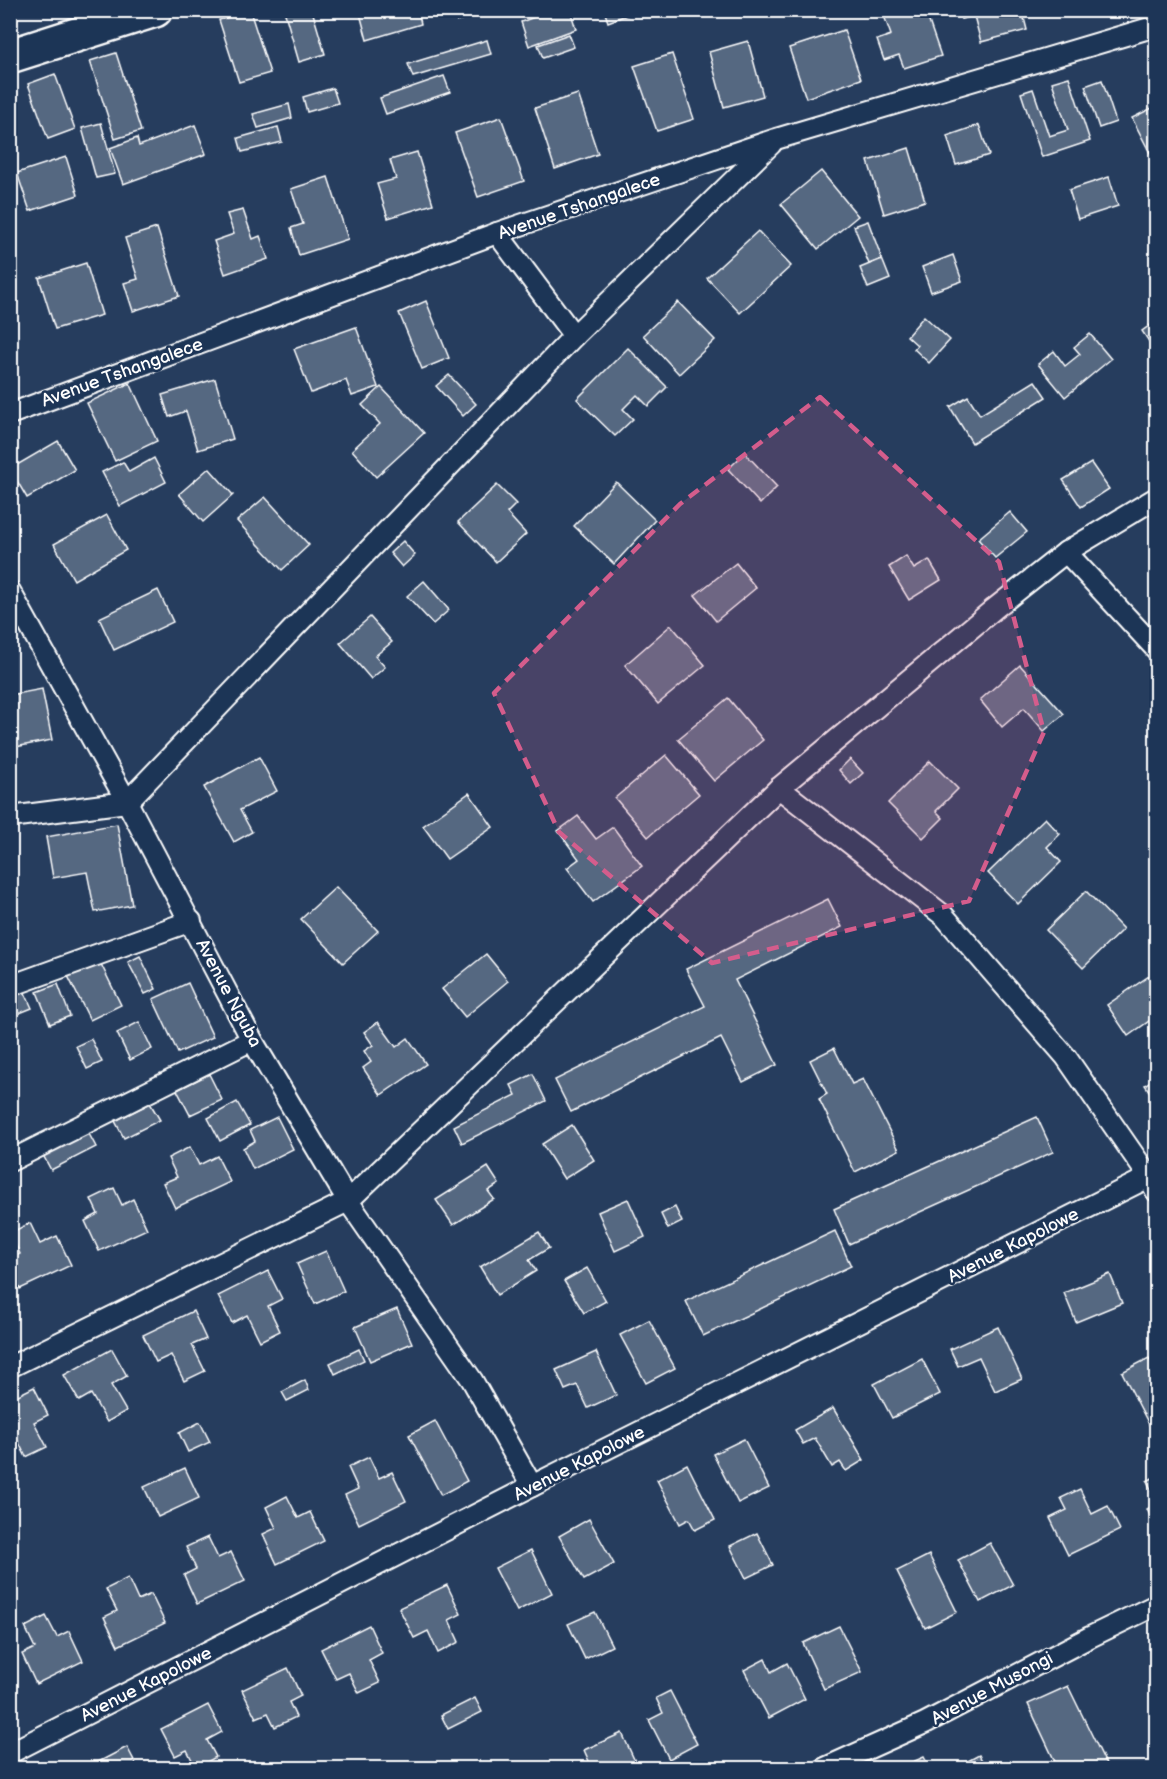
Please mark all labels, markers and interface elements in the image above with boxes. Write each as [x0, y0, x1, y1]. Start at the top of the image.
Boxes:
street label: Avenue Tshangalece [495, 169, 663, 244]
street label: Avenue Tshangalece [39, 333, 206, 411]
street label: Avenue Nguba [191, 936, 266, 1051]
street label: Avenue Kapolowe [944, 1203, 1083, 1288]
street label: Avenue Kapolowe [510, 1421, 649, 1506]
street label: Avenue Kapolowe [77, 1642, 216, 1727]
street label: Avenue Musongi [928, 1648, 1057, 1729]

